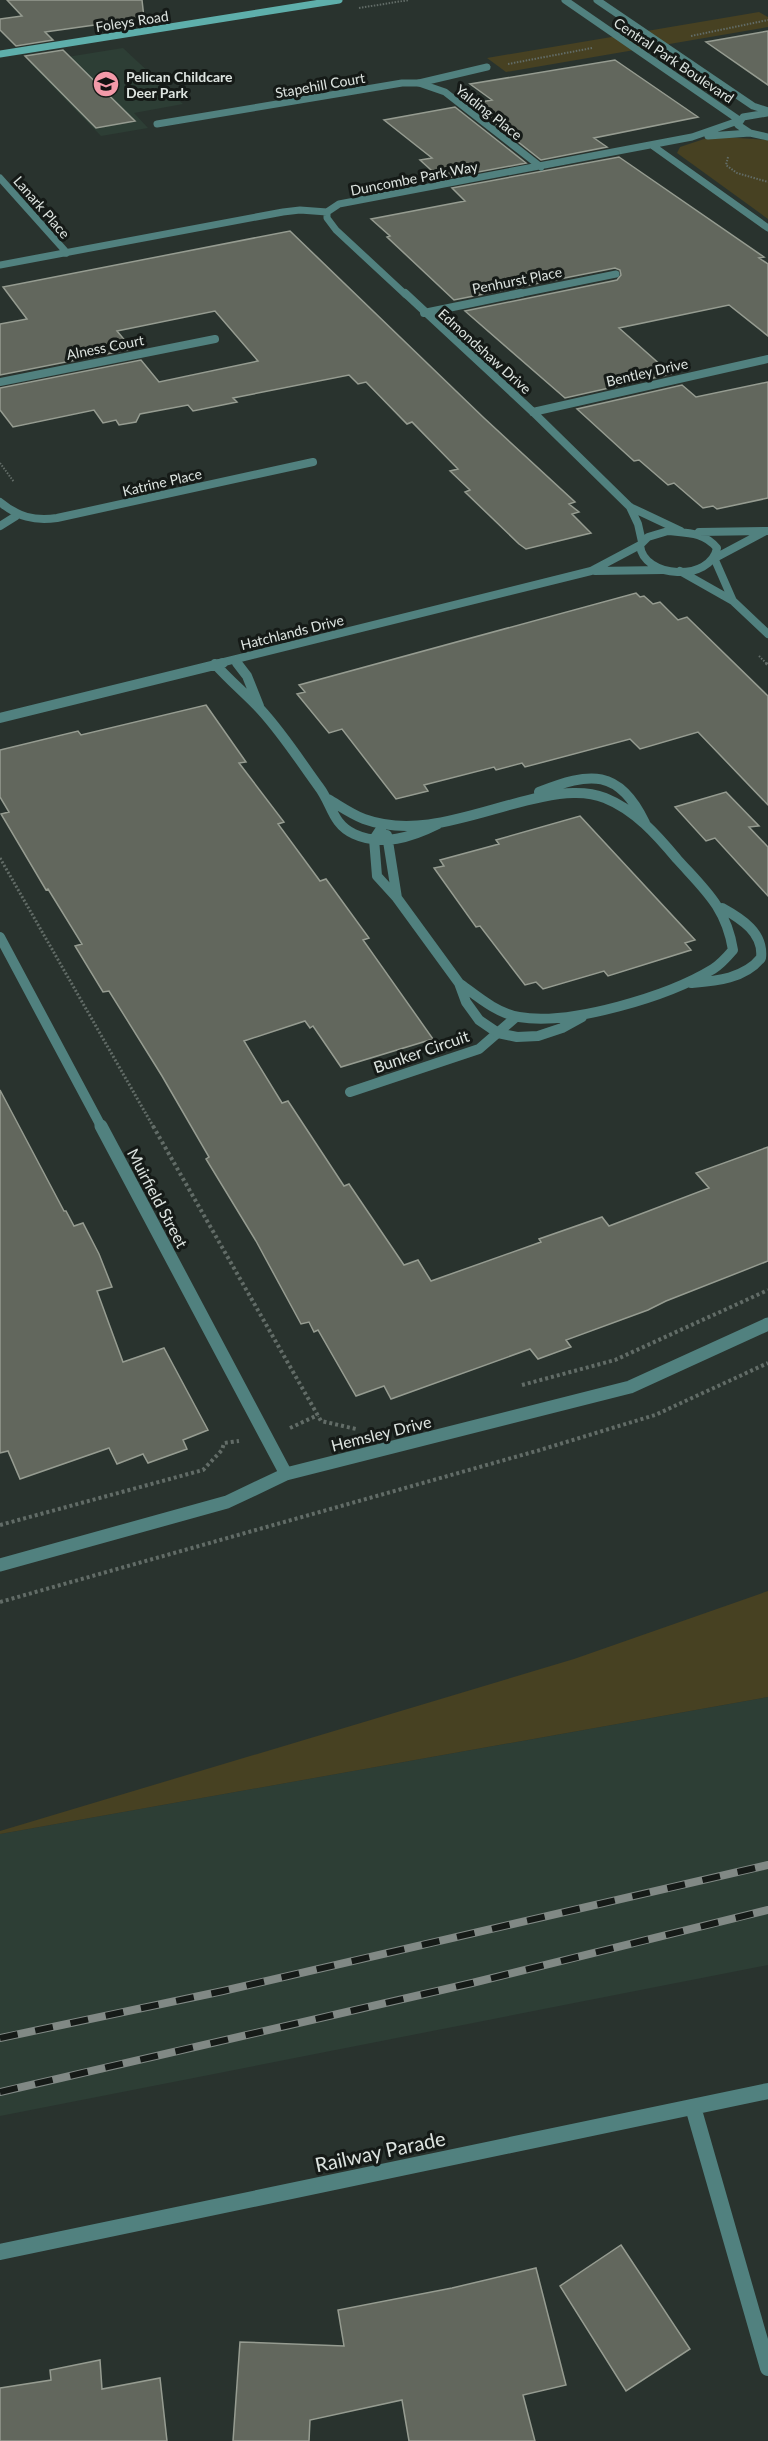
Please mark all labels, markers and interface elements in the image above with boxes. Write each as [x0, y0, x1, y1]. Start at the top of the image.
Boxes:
street label: Foleys Road [94, 7, 170, 35]
street label: Central Park Boulevard [611, 14, 737, 106]
place label: Pelican Childcare Deer Park [126, 68, 233, 101]
school or university icon: Pelican Childcare Deer Park [91, 69, 121, 99]
street label: Stapehill Court [274, 69, 366, 101]
street label: Yalding Place [452, 81, 526, 143]
street label: Duncombe Park Way [349, 157, 480, 199]
street label: Lanark Place [10, 172, 74, 242]
street label: Penhurst Place [471, 263, 563, 297]
street label: Edmondshaw Drive [435, 305, 535, 397]
street label: Alness Court [65, 331, 145, 363]
street label: Bentley Drive [604, 354, 690, 390]
street label: Katrine Place [121, 465, 203, 499]
street label: Hatchlands Drive [239, 611, 345, 653]
street label: Bunker Circuit [371, 1026, 472, 1076]
street label: Muirfield Street [124, 1145, 192, 1251]
street label: Hemsley Drive [329, 1411, 433, 1455]
street label: Railway Parade [313, 2125, 447, 2177]

